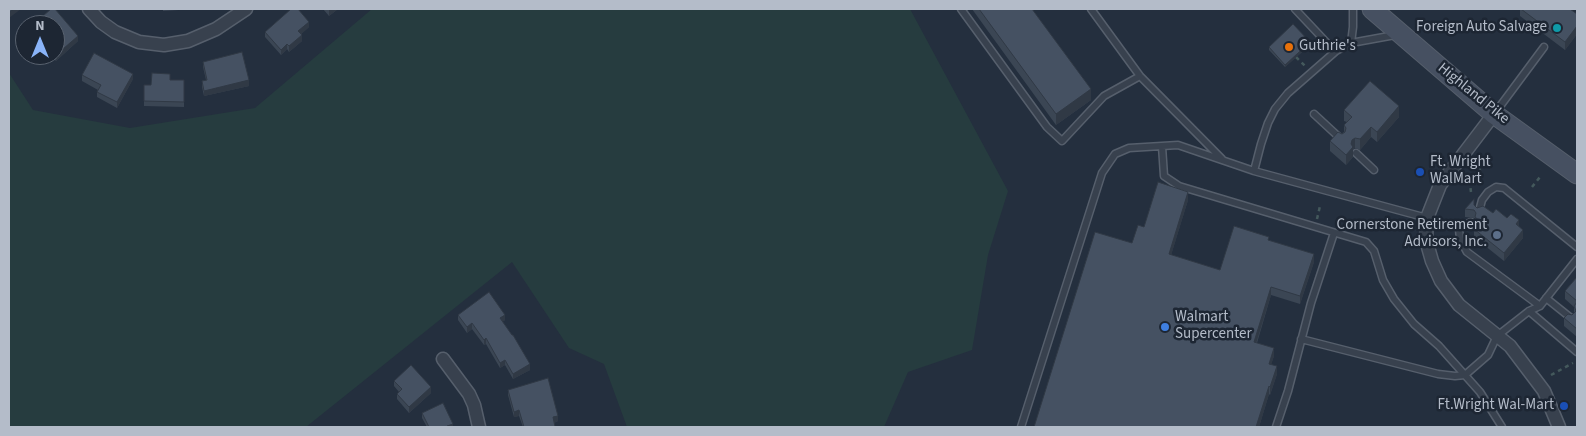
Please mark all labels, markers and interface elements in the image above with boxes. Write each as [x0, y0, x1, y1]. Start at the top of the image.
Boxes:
north arrow [15, 15, 65, 65]
text: N [35, 16, 45, 36]
place label: Foreign Auto Salvage [1416, 19, 1547, 37]
marker: Foreign Auto Salvage [1551, 22, 1563, 34]
place label: Guthrie's [1299, 38, 1356, 56]
marker: Guthrie's [1283, 41, 1295, 53]
street label: Highland Pike [1434, 60, 1512, 128]
place label: Ft. Wright WalMart [1430, 154, 1491, 189]
marker: Ft. Wright WalMart [1414, 166, 1426, 178]
place label: Cornerstone Retirement Advisors, Inc. [1337, 217, 1487, 252]
marker: Cornerstone Retirement Advisors, Inc. [1491, 229, 1503, 241]
place label: Walmart Supercenter [1175, 309, 1252, 344]
marker: Walmart Supercenter [1159, 321, 1171, 333]
place label: Ft.Wright Wal-Mart [1438, 397, 1554, 415]
marker: Ft.Wright Wal-Mart [1558, 400, 1570, 412]

